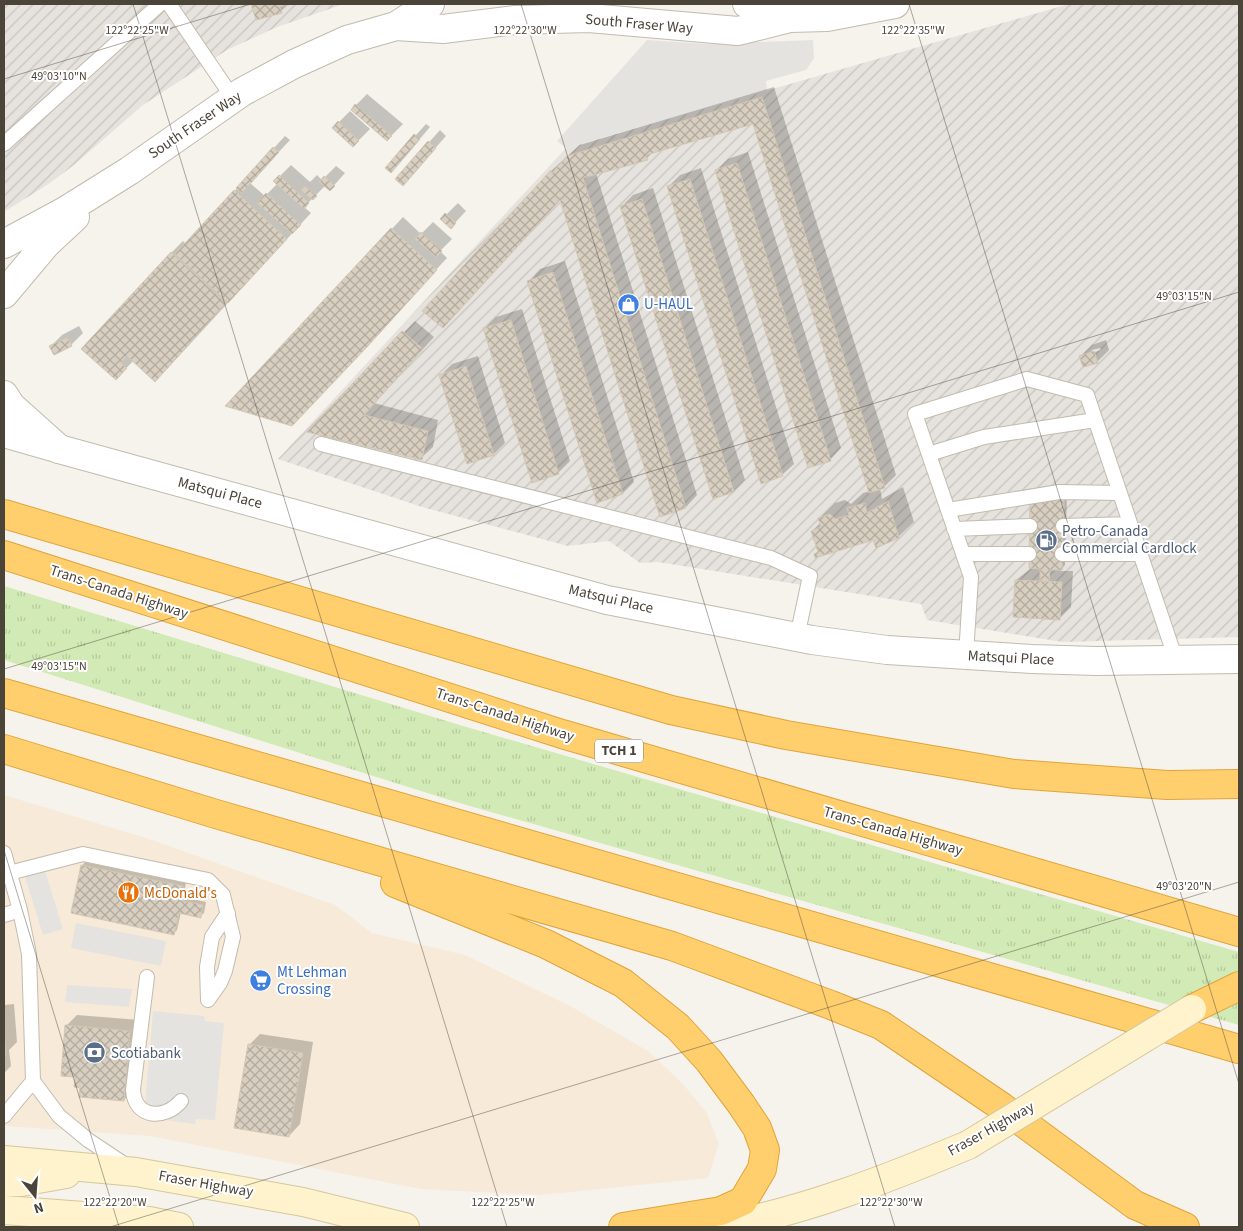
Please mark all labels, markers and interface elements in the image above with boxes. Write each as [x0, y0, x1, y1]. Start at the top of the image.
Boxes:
street label: South Fraser Way [584, 9, 694, 39]
text: 122°22'25"W [105, 22, 169, 39]
text: 122°22'30"W [493, 22, 557, 39]
text: 122°22'35"W [881, 22, 945, 39]
text: 49°03'10"N [31, 68, 87, 85]
street label: South Fraser Way [144, 86, 246, 164]
text: 49°03'15"N [1156, 288, 1212, 305]
shop icon: U-HAUL [616, 292, 640, 316]
place label: U-HAUL [644, 294, 693, 315]
street label: Matsqui Place [176, 472, 264, 514]
place label: Petro-Canada Commercial Cardlock [1062, 521, 1197, 559]
fuel station icon: Petro-Canada Commercial Cardlock [1034, 528, 1058, 552]
street label: Trans-Canada Highway [47, 560, 191, 624]
street label: Matsqui Place [567, 579, 655, 619]
street label: Matsqui Place [967, 645, 1055, 671]
text: 49°03'15"N [31, 658, 87, 675]
street label: Trans-Canada Highway [433, 683, 577, 747]
road number: TCH 1 [595, 739, 643, 762]
street label: Trans-Canada Highway [821, 801, 965, 861]
text: 49°03'20"N [1156, 878, 1212, 895]
restaurant icon: McDonald's [116, 881, 140, 905]
place label: McDonald's [144, 883, 217, 904]
place label: Mt Lehman Crossing [277, 962, 347, 1000]
supermarket icon: Mt Lehman Crossing [249, 969, 273, 993]
bank icon: Scotiabank [83, 1041, 107, 1065]
place label: Scotiabank [111, 1043, 182, 1064]
street label: Fraser Highway [944, 1097, 1038, 1161]
street label: Fraser Highway [157, 1165, 255, 1203]
north arrow [10, 1171, 60, 1221]
text: 122°22'20"W [83, 1194, 147, 1211]
text: 122°22'25"W [471, 1194, 535, 1211]
text: 122°22'30"W [859, 1194, 923, 1211]
text: N [31, 1197, 46, 1218]

